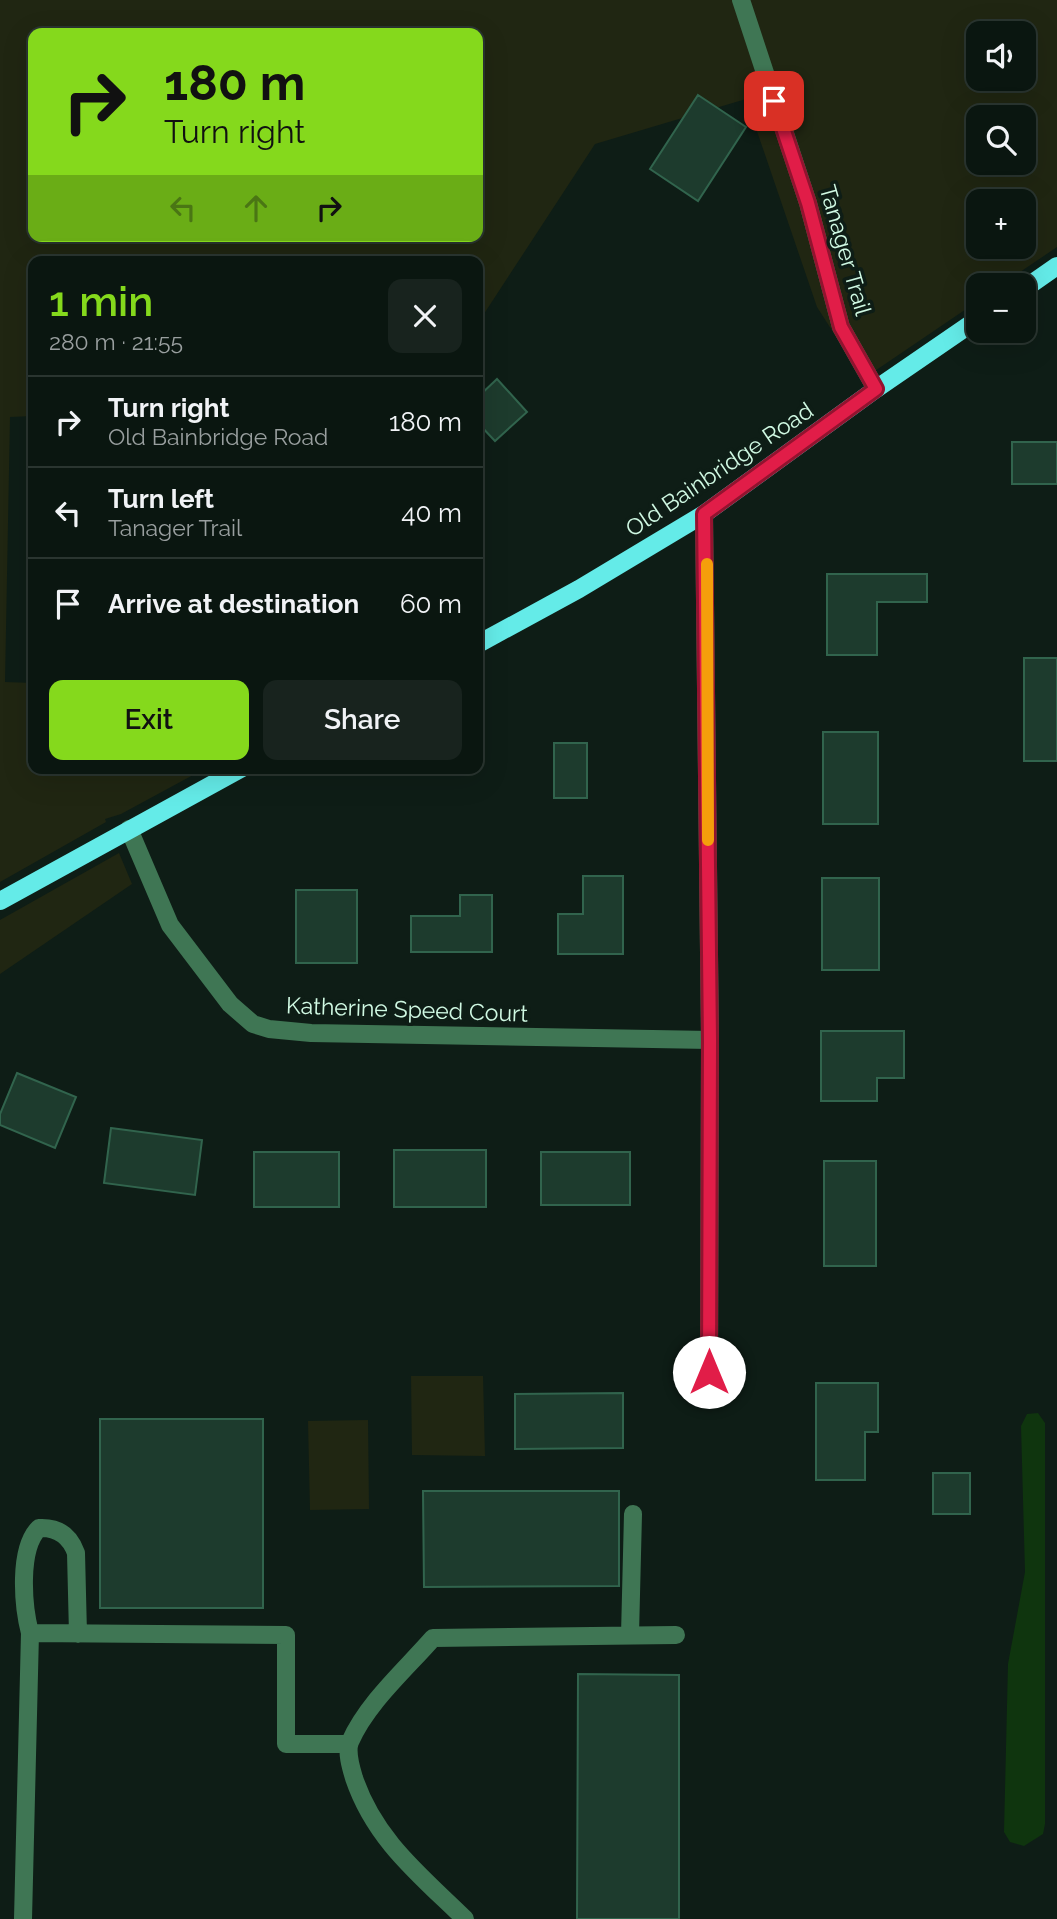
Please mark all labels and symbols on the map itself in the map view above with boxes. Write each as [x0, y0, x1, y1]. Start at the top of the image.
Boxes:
pin [744, 71, 804, 131]
street label: Tanager Trail [815, 182, 878, 319]
street label: Old Bainbridge Road [620, 396, 818, 542]
street label: Katherine Speed Court [286, 991, 529, 1027]
position arrow [672, 1335, 746, 1409]

